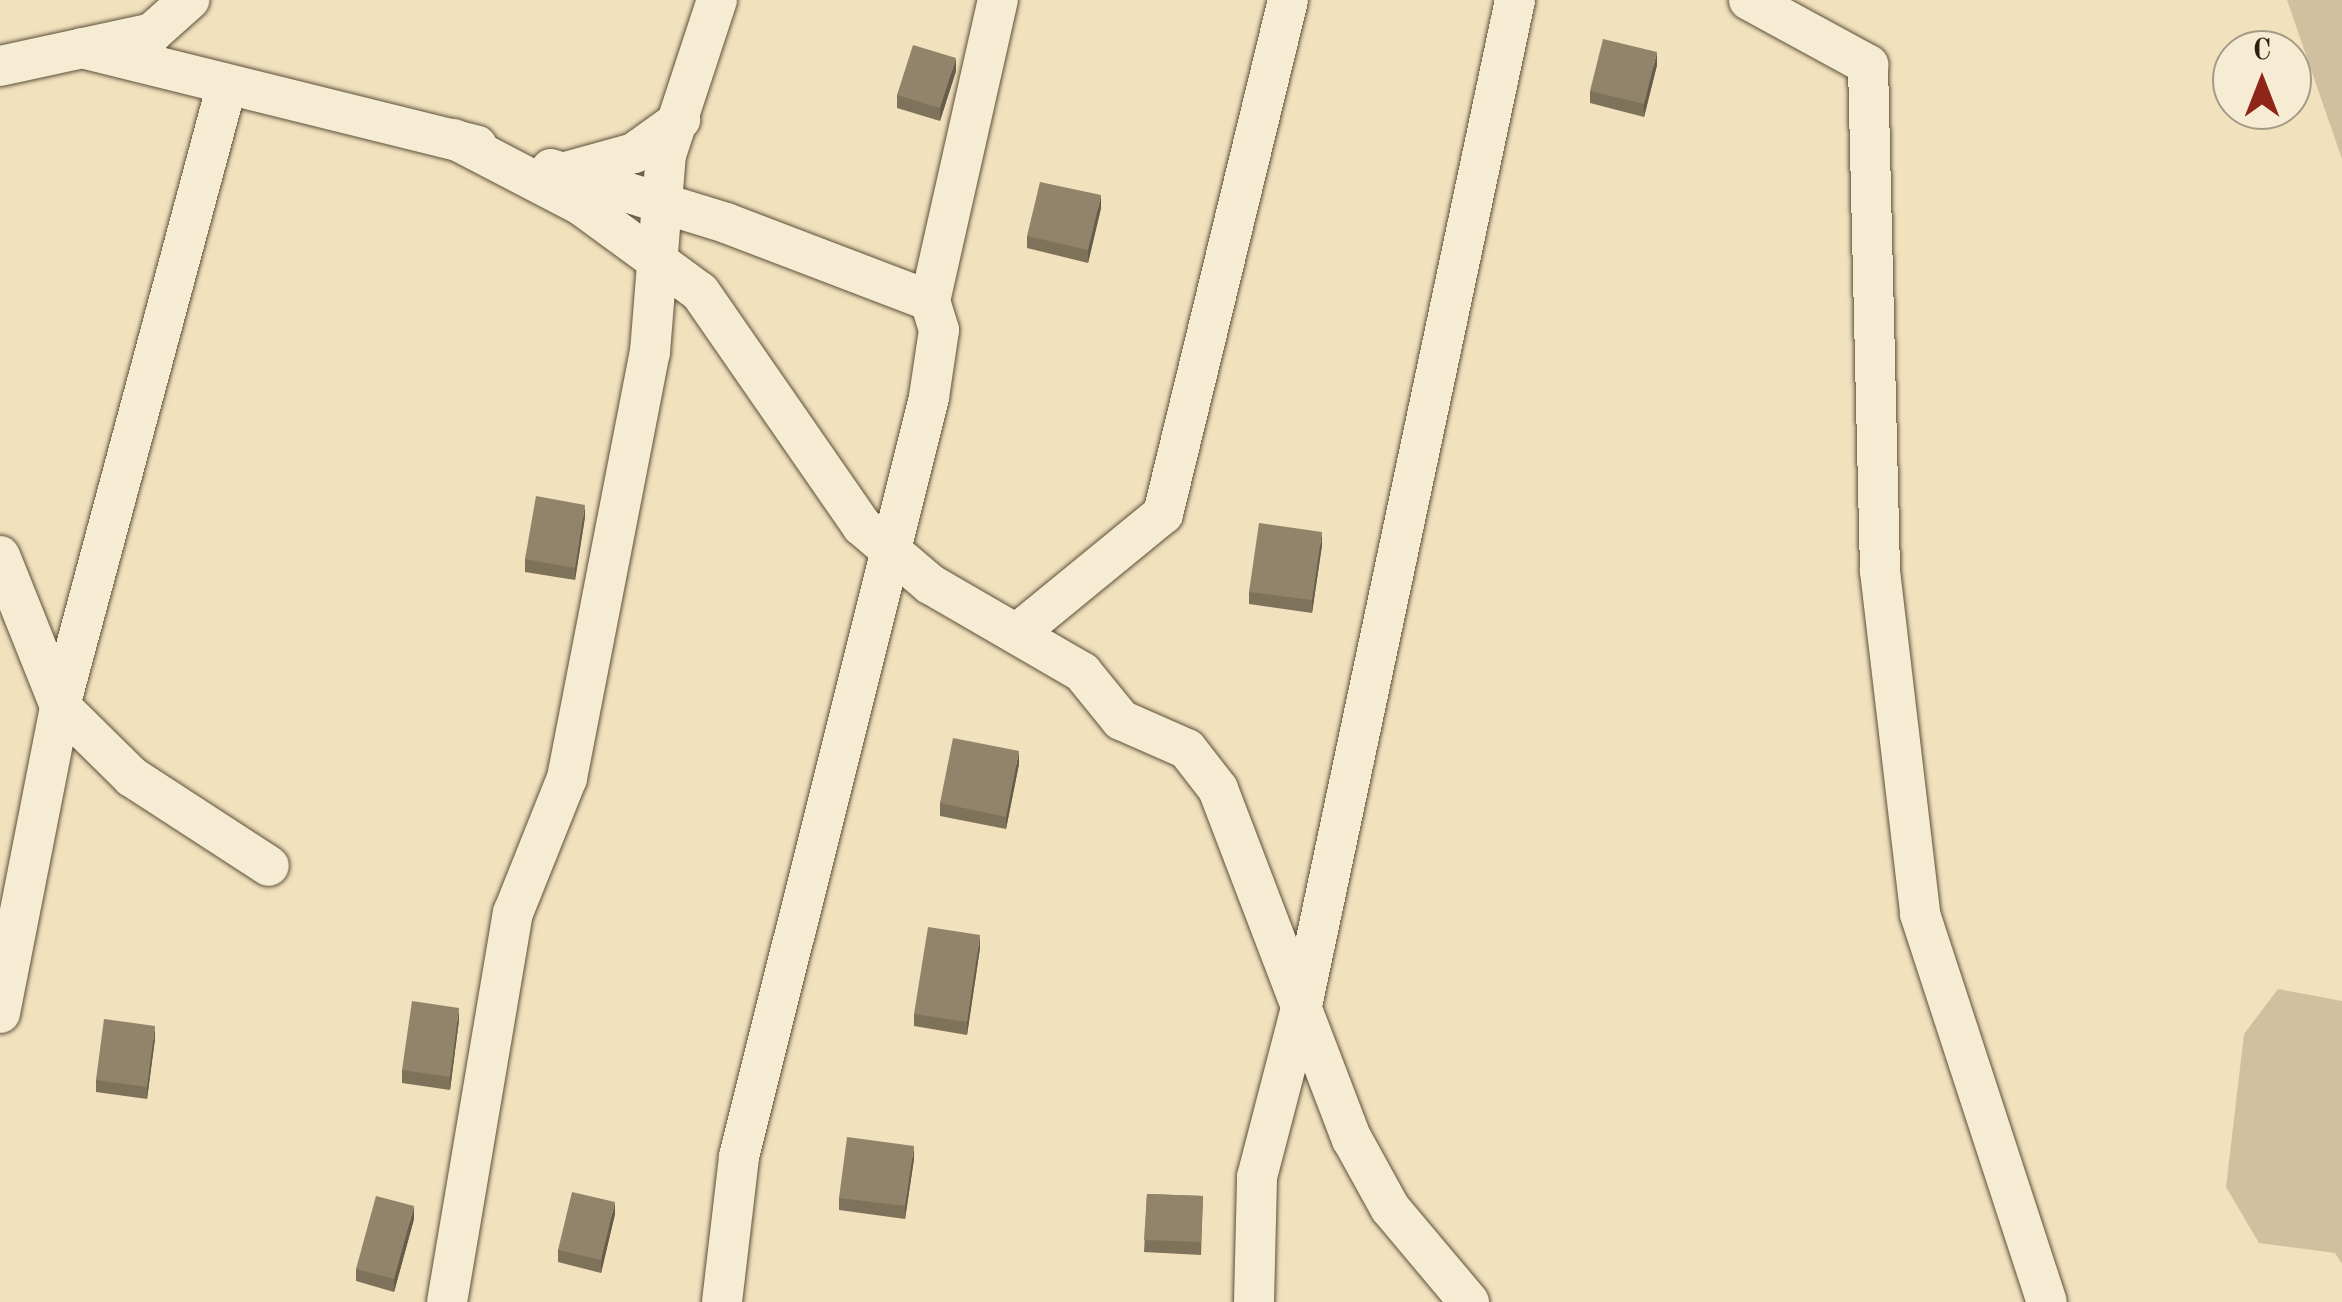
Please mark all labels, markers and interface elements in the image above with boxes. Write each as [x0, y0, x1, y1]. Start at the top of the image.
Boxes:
north arrow [2212, 30, 2312, 130]
text: С [2253, 38, 2271, 66]

